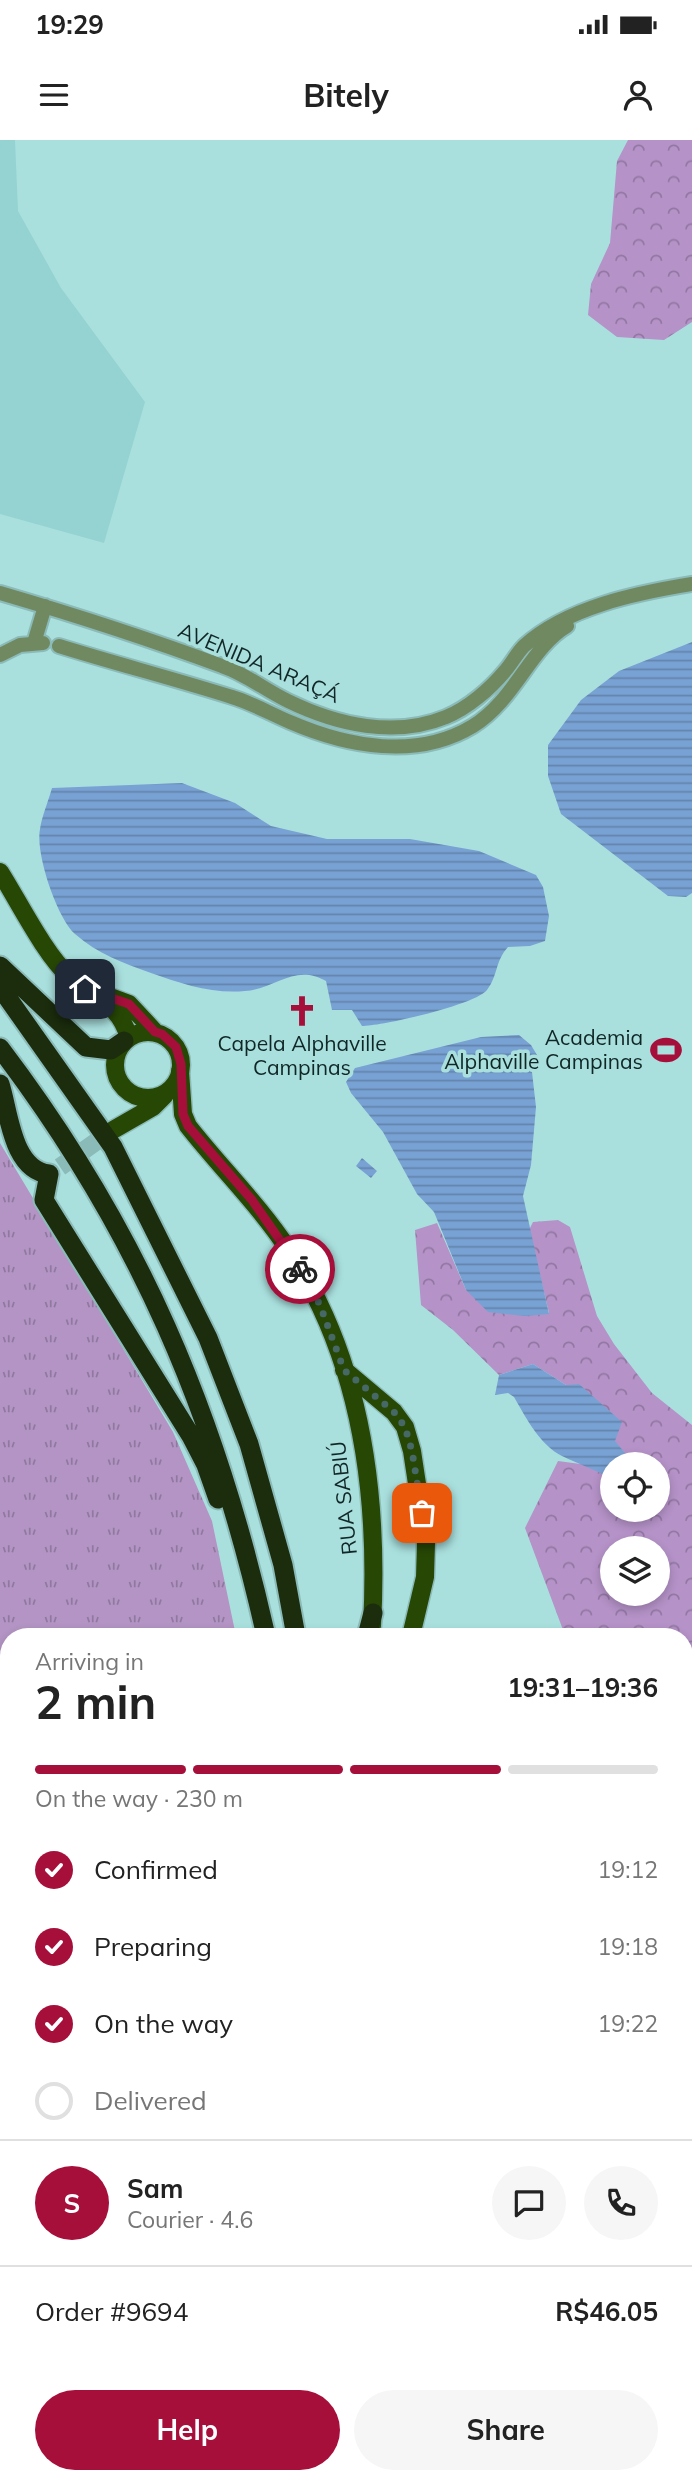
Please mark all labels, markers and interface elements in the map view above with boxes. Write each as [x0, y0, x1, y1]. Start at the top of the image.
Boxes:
text: 19:29 [35, 8, 104, 41]
text: Bitely [303, 75, 389, 115]
icon: menu [35, 76, 73, 114]
icon: person [619, 76, 657, 114]
street label: AVENIDA ARAÇÁ [175, 616, 345, 708]
pin [55, 959, 115, 1019]
icon: home [66, 970, 104, 1008]
church icon: Capela Alphaville Campinas [285, 994, 319, 1028]
place label: Academia Alphaville Campinas [444, 1024, 643, 1074]
place label: Capela Alphaville Campinas [217, 1030, 387, 1080]
sports icon: Academia Alphaville Campinas [649, 1033, 683, 1067]
courier [265, 1234, 335, 1304]
icon: bike [281, 1250, 319, 1288]
street label: RUA SABIÚ [324, 1440, 362, 1556]
map controls [600, 1452, 670, 1606]
button: locate [600, 1452, 670, 1522]
pin [392, 1483, 452, 1543]
icon: bag [403, 1494, 441, 1532]
button: layers [600, 1536, 670, 1606]
text: Arriving in [35, 1647, 144, 1676]
text: 19:31–19:36 [507, 1671, 658, 1704]
text: 2 min [35, 1673, 156, 1731]
text: On the way · 230 m [35, 1784, 243, 1813]
icon: check [35, 1851, 73, 1889]
text: Confirmed [94, 1853, 218, 1886]
text: 19:12 [598, 1855, 658, 1884]
icon: check [35, 1928, 73, 1966]
text: Preparing [94, 1930, 212, 1963]
text: 19:18 [598, 1932, 658, 1961]
icon: check [35, 2005, 73, 2043]
text: On the way [94, 2007, 233, 2040]
text: 19:22 [598, 2009, 658, 2038]
text: Delivered [94, 2084, 207, 2117]
button: chat [492, 2166, 566, 2240]
button: phone [584, 2166, 658, 2240]
text: Sam [127, 2172, 183, 2205]
text: S [64, 2187, 80, 2220]
text: Courier · 4.6 [127, 2205, 253, 2234]
text: Order #9694 [35, 2295, 188, 2328]
text: R$46.05 [555, 2295, 658, 2328]
button: Help [35, 2390, 340, 2470]
button: Share [354, 2390, 658, 2470]

